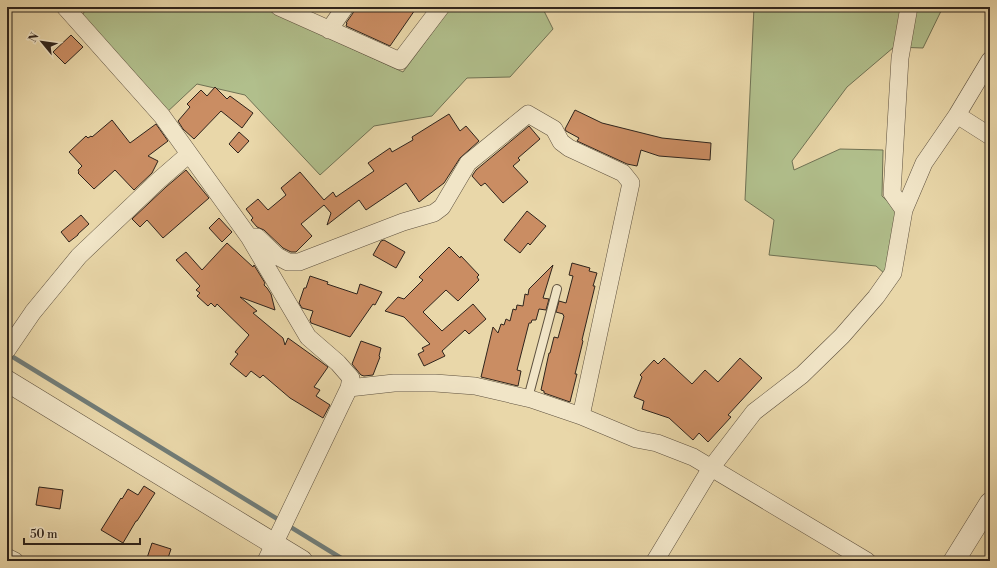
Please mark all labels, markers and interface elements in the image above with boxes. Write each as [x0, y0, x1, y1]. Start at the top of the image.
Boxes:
north arrow [22, 22, 62, 62]
text: N [26, 30, 43, 45]
scale bar [24, 520, 140, 546]
text: 50 m [30, 527, 58, 542]

